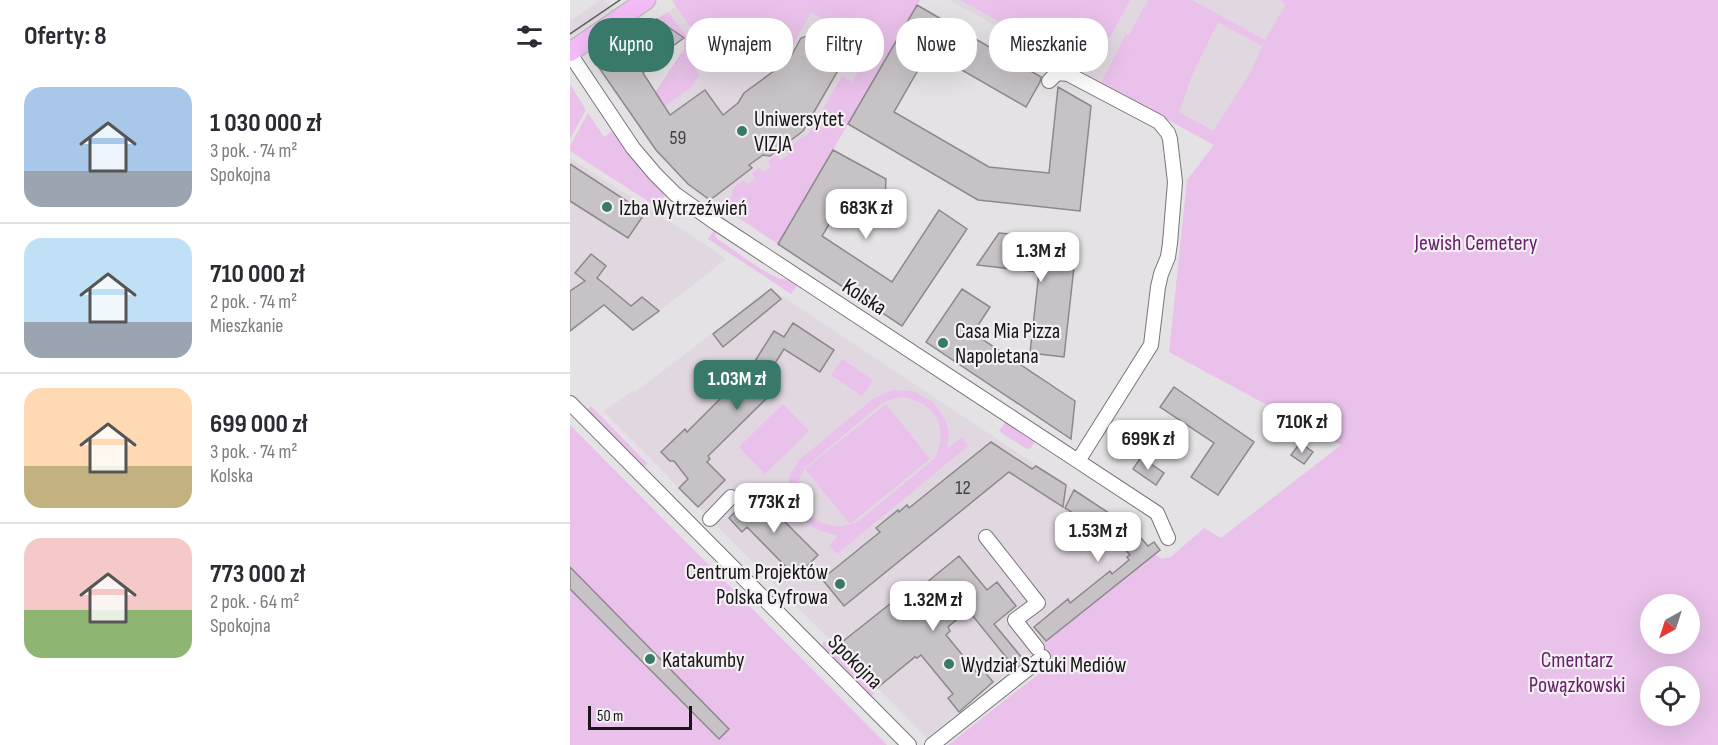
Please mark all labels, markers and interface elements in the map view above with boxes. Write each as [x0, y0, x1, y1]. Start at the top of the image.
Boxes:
chip: Kupno [588, 18, 674, 72]
chip: Wynajem [686, 18, 793, 72]
chip: Filtry [805, 18, 884, 72]
chip: Nowe [896, 18, 977, 72]
chip: Mieszkanie [989, 18, 1108, 72]
icon: filters [513, 20, 546, 53]
text: Oferty: 8 [24, 21, 107, 52]
place label: Uniwersytet VIZJA [754, 106, 844, 158]
text: 1 030 000 zł [210, 108, 321, 139]
icon: home [72, 111, 144, 183]
marker: Uniwersytet VIZJA [735, 124, 749, 138]
house number: 59 [670, 126, 686, 150]
text: 3 pok. · 74 m² [210, 139, 297, 163]
text: Spokojna [210, 163, 271, 187]
pin: 683K zł [811, 189, 921, 240]
place label: Izba Wytrzeźwień [619, 195, 747, 222]
text: 683K zł [840, 196, 892, 220]
marker: Izba Wytrzeźwień [600, 200, 614, 214]
park label: Jewish Cemetery [1413, 230, 1538, 257]
pin: 1.3M zł [986, 232, 1096, 283]
text: 1.3M zł [1016, 239, 1066, 263]
text: 710 000 zł [210, 259, 305, 290]
icon: home [72, 262, 144, 334]
street label: Kolska [837, 273, 891, 322]
text: 2 pok. · 74 m² [210, 290, 297, 314]
text: Mieszkanie [210, 314, 283, 338]
place label: Casa Mia Pizza Napoletana [955, 318, 1060, 370]
marker: Casa Mia Pizza Napoletana [936, 336, 950, 350]
pin: 1.03M zł [675, 360, 799, 411]
text: 1.03M zł [708, 367, 766, 391]
pin: 710K zł [1247, 403, 1357, 454]
text: 699 000 zł [210, 409, 307, 440]
text: 710K zł [1277, 410, 1327, 434]
icon: home [72, 412, 144, 484]
pin: 699K zł [1093, 420, 1203, 471]
text: 699K zł [1121, 427, 1175, 451]
text: 3 pok. · 74 m² [210, 440, 297, 464]
text: Kolska [210, 464, 253, 488]
house number: 12 [955, 476, 971, 500]
pin: 773K zł [719, 483, 829, 534]
text: 773K zł [748, 490, 800, 514]
pin: 1.53M zł [1036, 512, 1160, 563]
text: 1.53M zł [1069, 519, 1127, 543]
text: 773 000 zł [210, 559, 305, 590]
place label: Centrum Projektów Polska Cyfrowa [686, 559, 828, 611]
icon: home [72, 562, 144, 634]
marker: Centrum Projektów Polska Cyfrowa [833, 577, 847, 591]
pin: 1.32M zł [871, 581, 995, 632]
text: 1.32M zł [904, 588, 962, 612]
text: 2 pok. · 64 m² [210, 590, 299, 614]
north arrow [1640, 594, 1700, 654]
map controls [1640, 594, 1700, 726]
text: Spokojna [210, 614, 271, 638]
street label: Spokojna [822, 629, 888, 695]
place label: Katakumby [662, 647, 745, 674]
park label: Cmentarz Powązkowski [1529, 647, 1625, 699]
marker: Katakumby [643, 652, 657, 666]
place label: Wydział Sztuki Mediów [961, 652, 1126, 679]
marker: Wydział Sztuki Mediów [942, 657, 956, 671]
button: locate [1640, 666, 1700, 726]
scale bar [588, 703, 692, 730]
text: 50 m [597, 707, 623, 726]

